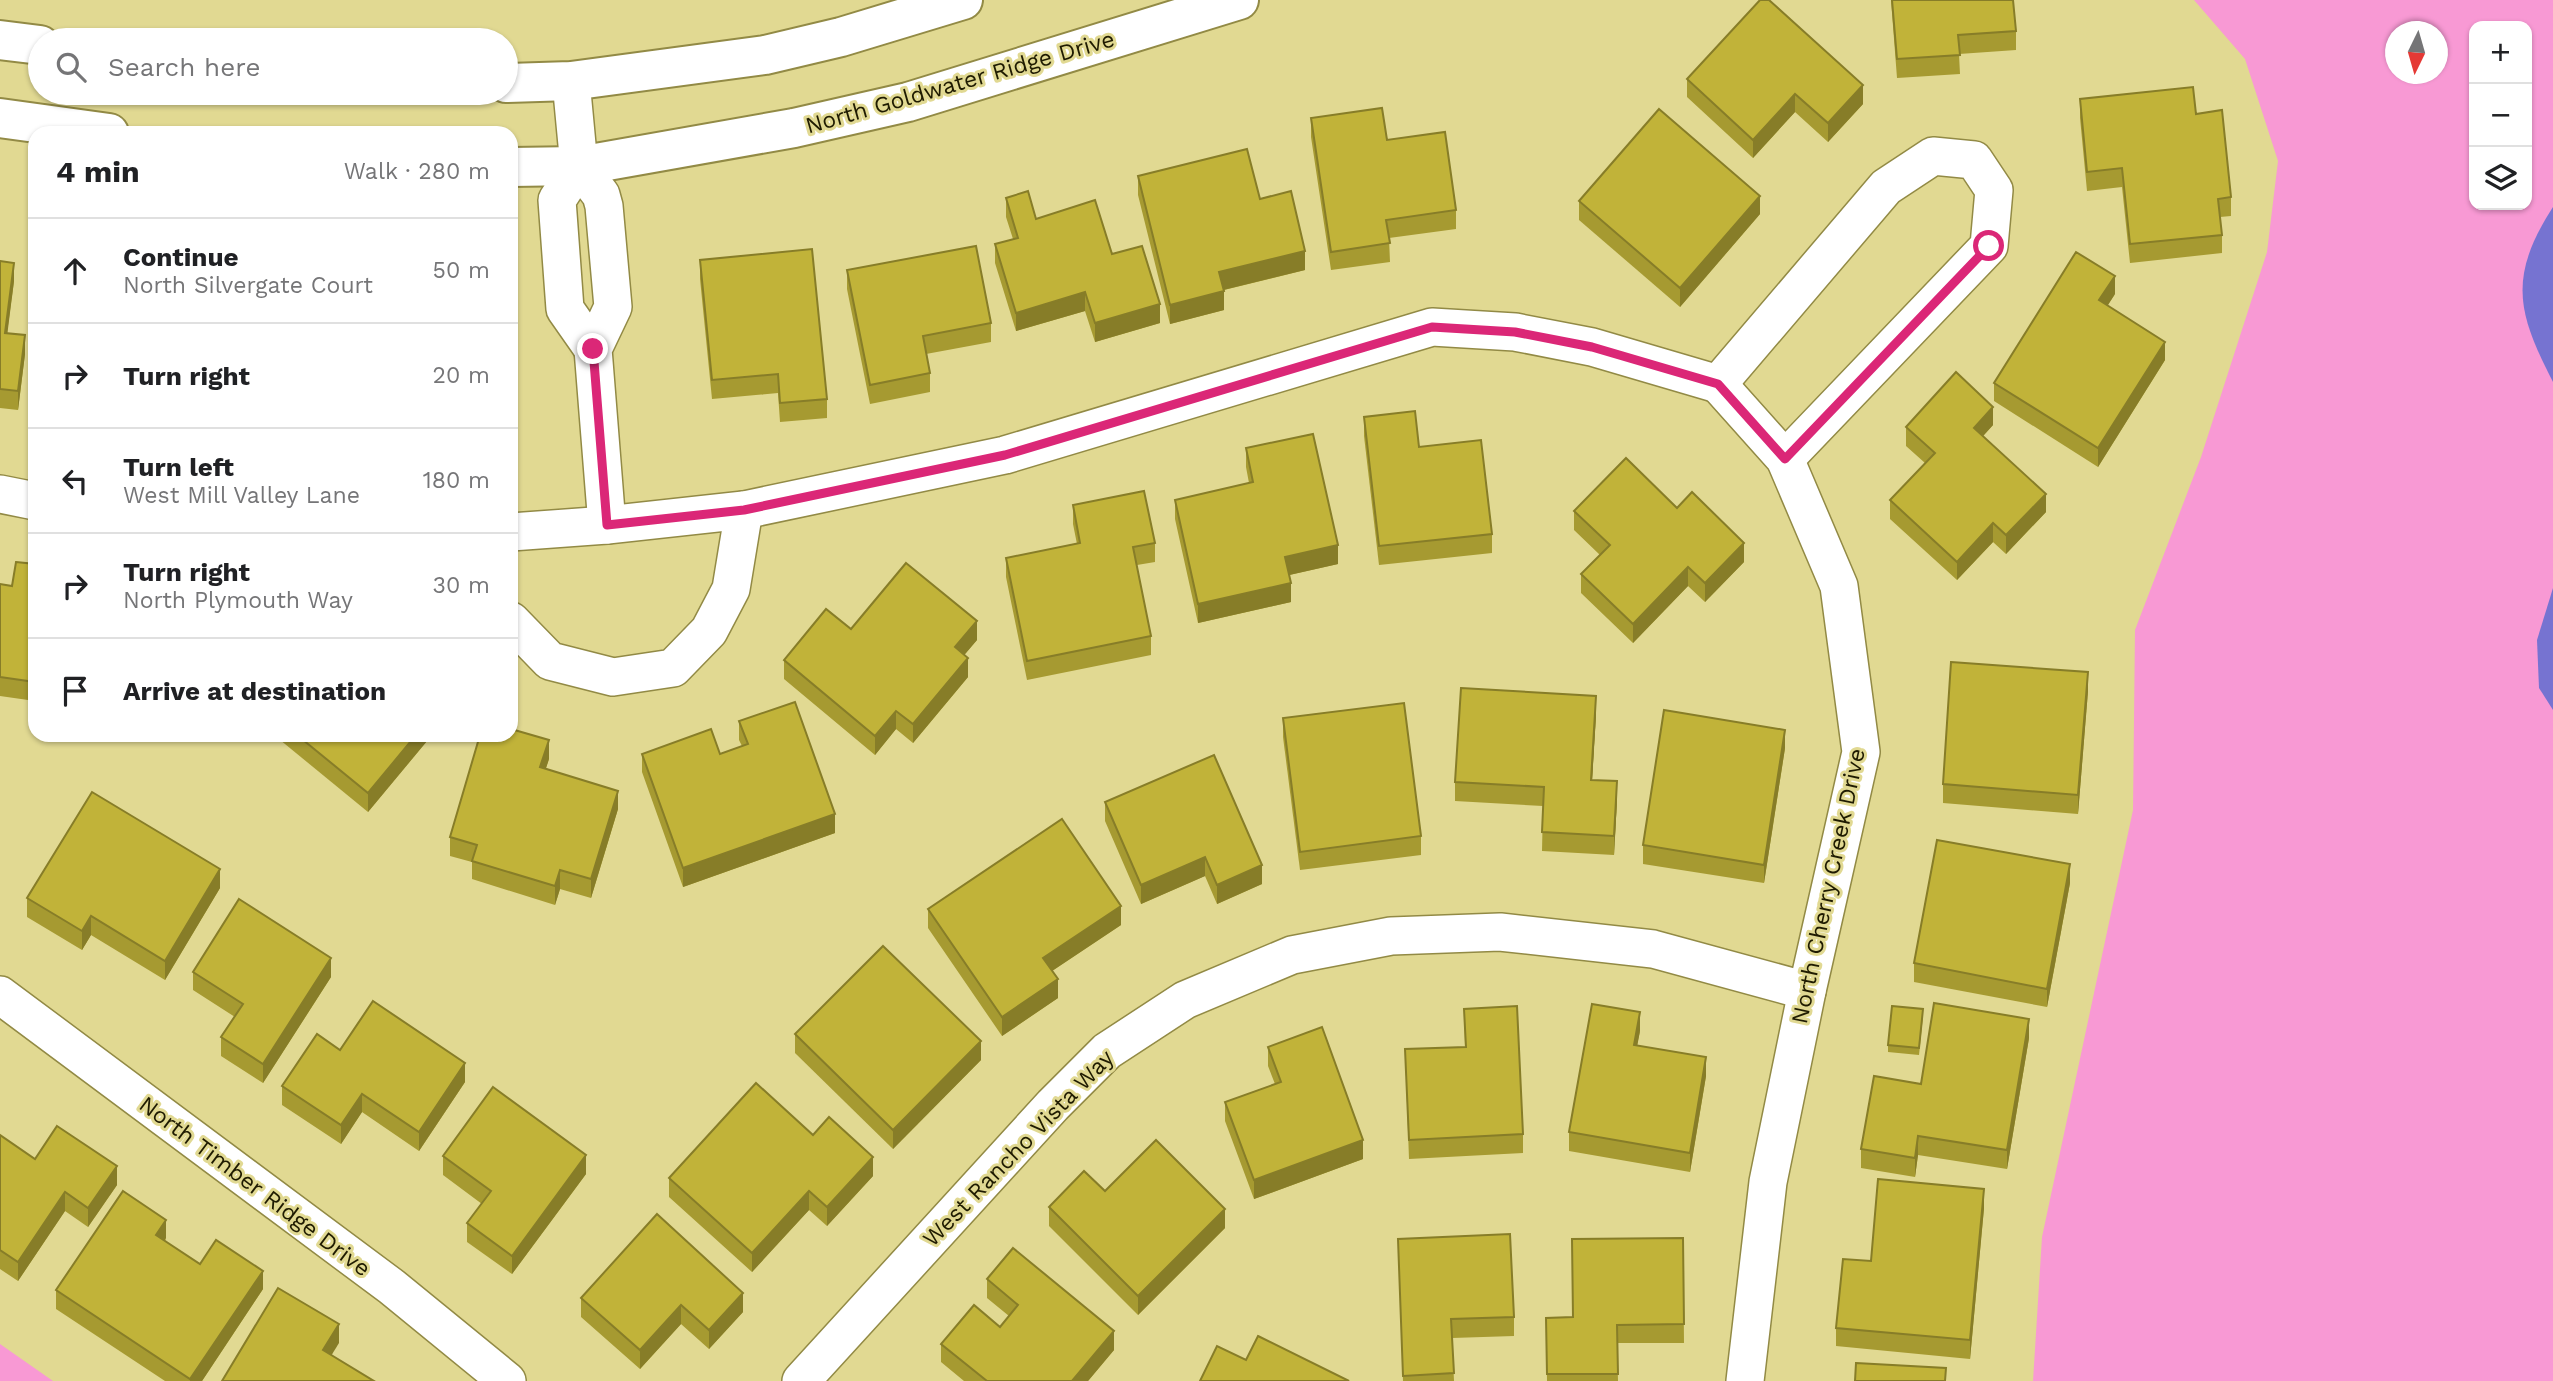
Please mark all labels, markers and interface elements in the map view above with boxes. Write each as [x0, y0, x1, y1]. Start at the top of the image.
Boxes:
north arrow [2385, 21, 2448, 84]
map controls [2469, 21, 2532, 210]
button: + [2469, 21, 2532, 84]
street label: North Goldwater Ridge Drive [803, 25, 1118, 140]
search box [28, 28, 518, 105]
icon: search [52, 48, 90, 86]
text: Search here [108, 52, 260, 82]
button: − [2469, 84, 2532, 147]
button: layers [2469, 147, 2532, 210]
text: 4 min [56, 154, 140, 189]
text: Walk · 280 m [344, 158, 490, 185]
route start [1973, 230, 2004, 261]
text: Continue [123, 242, 239, 272]
icon: ahead [56, 252, 94, 290]
text: 50 m [433, 257, 490, 284]
text: North Silvergate Court [123, 272, 373, 299]
route end [577, 333, 608, 364]
icon: right [56, 357, 94, 395]
text: Turn right [123, 361, 250, 391]
text: 20 m [433, 362, 490, 389]
text: Turn left [123, 452, 234, 482]
icon: left [56, 462, 94, 500]
text: 180 m [423, 467, 490, 494]
text: West Mill Valley Lane [123, 482, 360, 509]
text: Turn right [123, 557, 250, 587]
icon: right [56, 567, 94, 605]
text: 30 m [433, 572, 490, 599]
text: North Plymouth Way [123, 587, 353, 614]
icon: arrive [56, 672, 94, 710]
text: Arrive at destination [123, 676, 386, 706]
street label: North Cherry Creek Drive [1786, 746, 1871, 1026]
street label: West Rancho Vista Way [917, 1044, 1119, 1252]
street label: North Timber Ridge Drive [134, 1091, 376, 1282]

